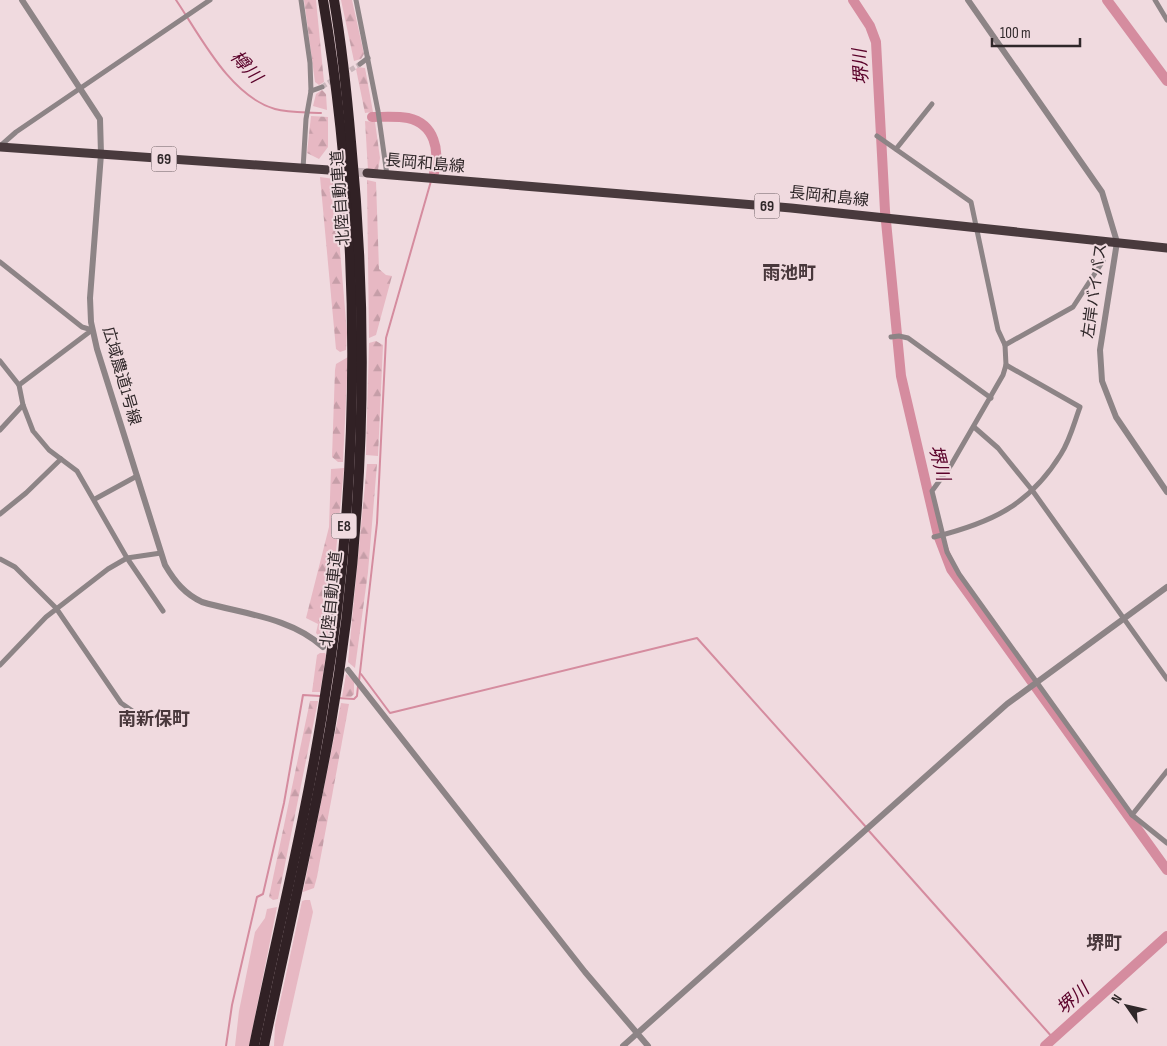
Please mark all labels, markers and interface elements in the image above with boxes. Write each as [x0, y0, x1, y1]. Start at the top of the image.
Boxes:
scale bar [992, 15, 1080, 47]
text: 100 m [1000, 24, 1031, 43]
water label: 堺川 [849, 46, 873, 86]
water label: 樽川 [226, 47, 267, 89]
road number: 69 [152, 146, 176, 172]
street label: 北陸自動車道 [328, 149, 354, 247]
street label: 長岡和島線 [384, 151, 466, 177]
street label: 長岡和島線 [788, 183, 870, 211]
road number: 69 [754, 194, 780, 218]
street label: 左岸バイパス [1079, 242, 1111, 340]
district label: 雨池町 [762, 263, 816, 284]
street label: 広域農道1号線 [98, 325, 144, 427]
water label: 堺川 [924, 443, 954, 485]
road number: E8 [332, 514, 356, 538]
street label: 北陸自動車道 [318, 550, 346, 648]
district label: 南新保町 [118, 709, 190, 730]
district label: 堺町 [1086, 933, 1122, 954]
water label: 堺川 [1053, 978, 1095, 1019]
north arrow [1102, 981, 1152, 1031]
text: N [1107, 991, 1126, 1007]

